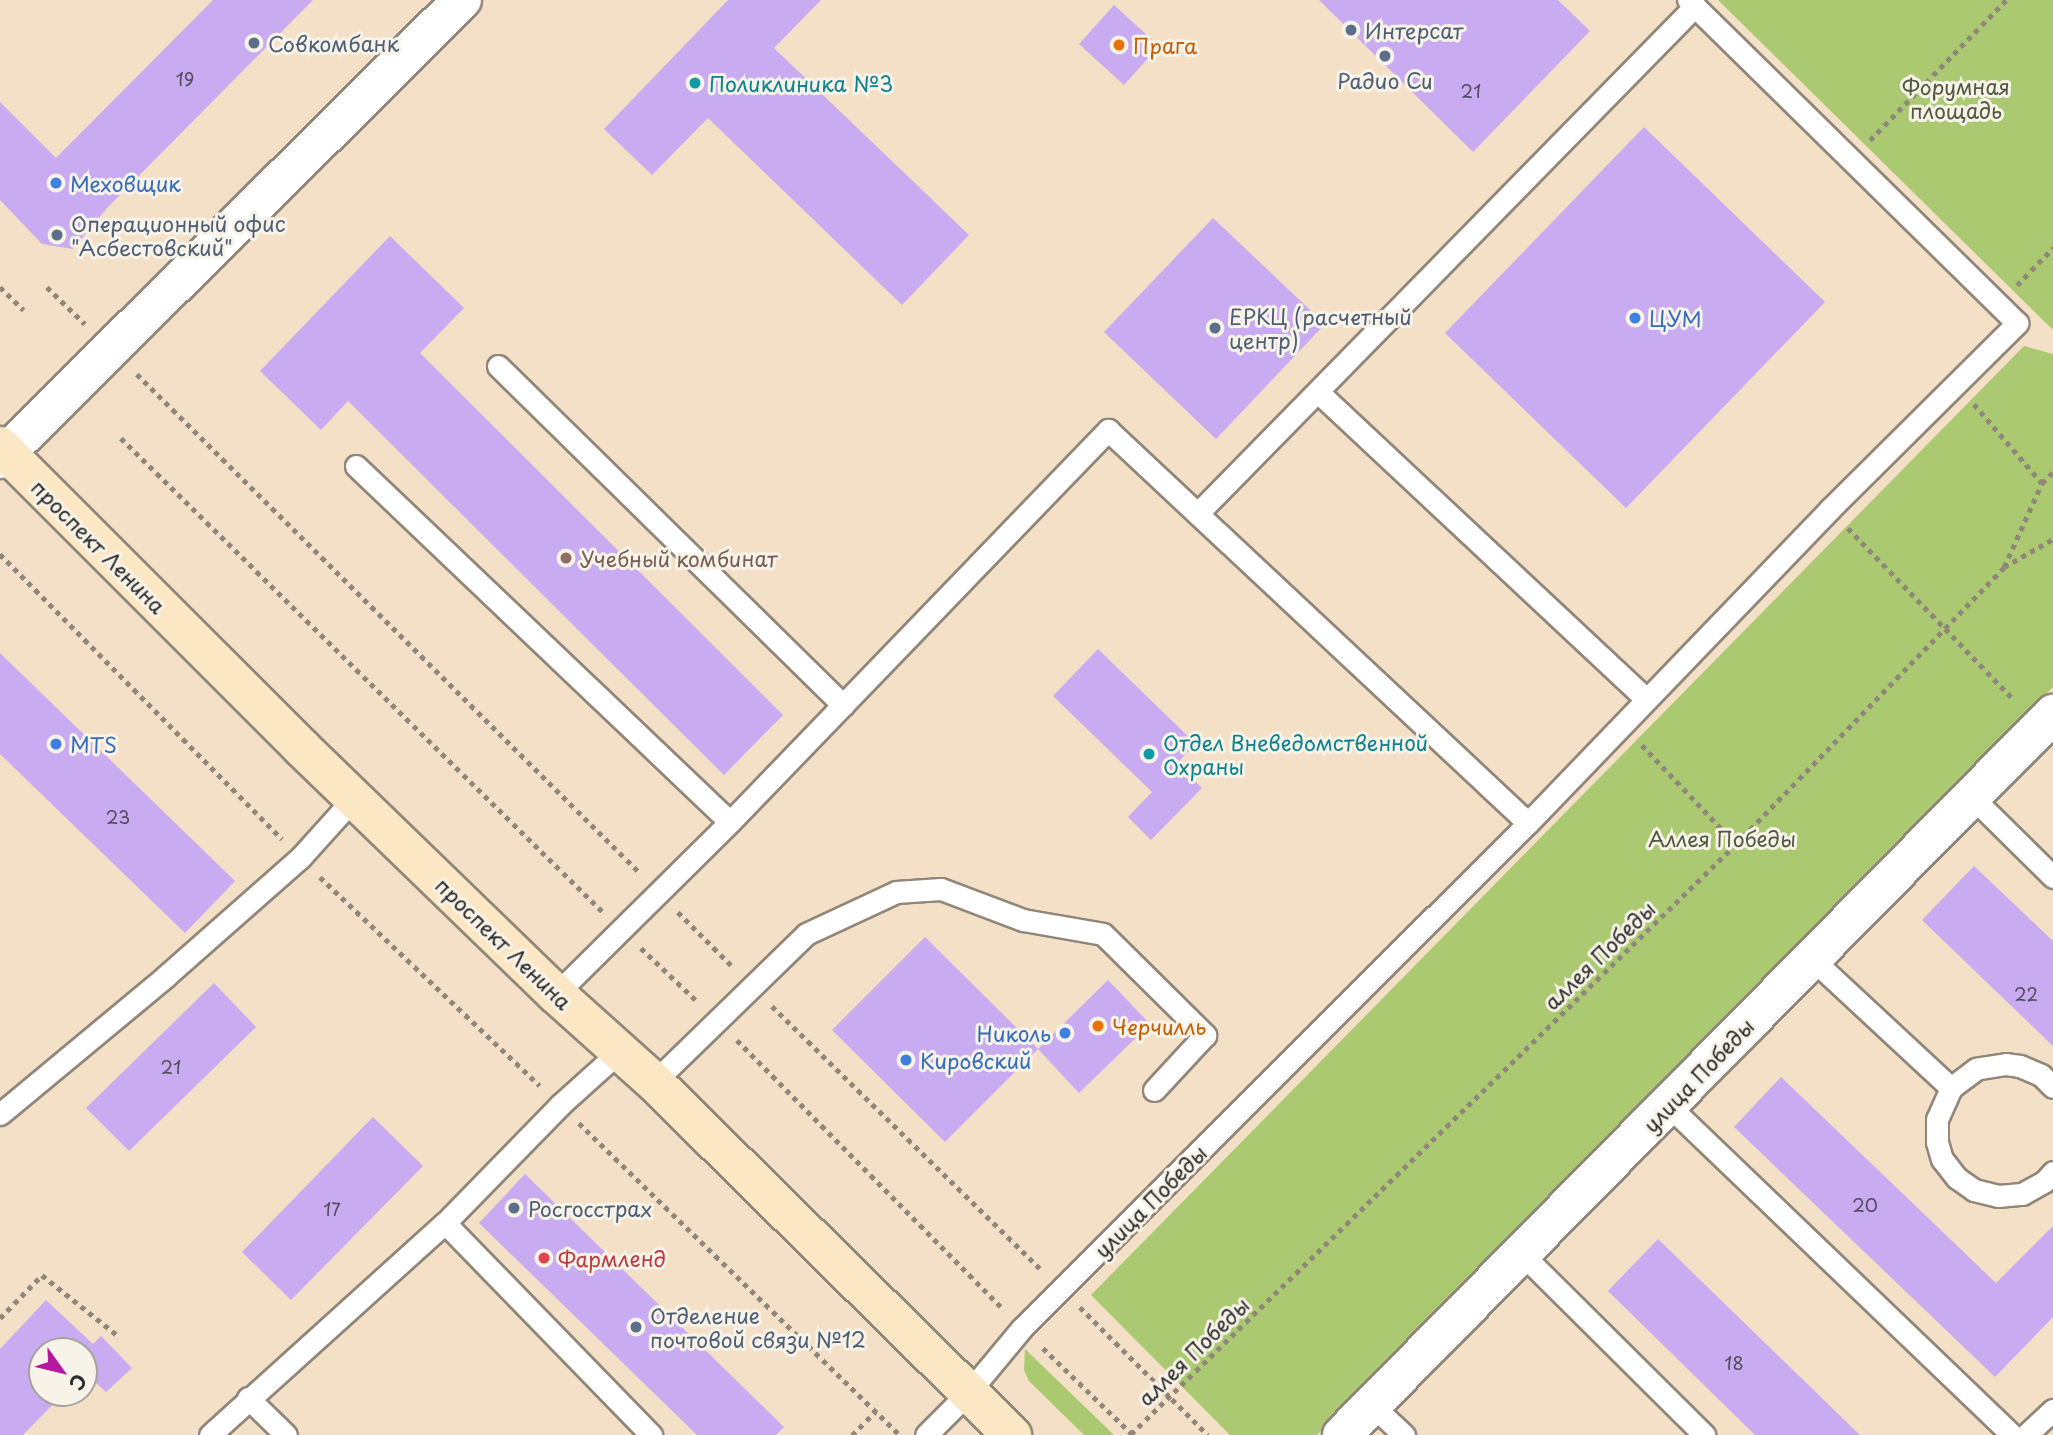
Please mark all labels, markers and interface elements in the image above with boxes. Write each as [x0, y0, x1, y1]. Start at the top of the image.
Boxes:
place label: Интерсат [1365, 17, 1463, 43]
marker: Интерсат [1343, 22, 1359, 38]
place label: Совкомбанк [268, 30, 399, 56]
place label: Прага [1133, 32, 1197, 58]
marker: Совкомбанк [246, 35, 262, 51]
marker: Прага [1111, 37, 1127, 53]
marker: Радио Си [1377, 48, 1393, 64]
place label: Радио Си [1337, 67, 1433, 93]
house number: 19 [176, 68, 194, 90]
place label: Поликлиника №3 [709, 70, 893, 96]
park label: Форумная площадь [1902, 73, 2010, 123]
marker: Поликлиника №3 [687, 75, 703, 91]
house number: 21 [1461, 80, 1481, 102]
place label: Меховщик [70, 170, 181, 196]
marker: Меховщик [48, 175, 64, 191]
place label: Операционный офис "Асбестовский" [71, 210, 287, 260]
marker: Операционный офис "Асбестовский" [49, 227, 65, 243]
place label: ЕРКЦ (расчетный центр) [1229, 303, 1410, 353]
place label: ЦУМ [1649, 305, 1702, 331]
marker: ЦУМ [1627, 310, 1643, 326]
marker: ЕРКЦ (расчетный центр) [1207, 320, 1223, 336]
street label: проспект Ленина [27, 474, 171, 618]
place label: Учебный комбинат [580, 545, 778, 571]
marker: Учебный комбинат [558, 550, 574, 566]
place label: Отдел Вневедомственной Охраны [1163, 729, 1429, 779]
place label: MTS [70, 731, 117, 757]
marker: MTS [48, 736, 64, 752]
marker: Отдел Вневедомственной Охраны [1141, 746, 1157, 762]
house number: 23 [106, 806, 130, 828]
park label: Аллея Победы [1648, 825, 1796, 851]
street label: проспект Ленина [431, 872, 577, 1014]
street label: аллея Победы [1538, 896, 1660, 1014]
house number: 22 [2014, 983, 2038, 1005]
place label: Черчилль [1112, 1013, 1206, 1039]
street label: улица Победы [1637, 1013, 1759, 1137]
marker: Черчилль [1090, 1018, 1106, 1034]
place label: Николь [977, 1020, 1051, 1046]
marker: Николь [1057, 1025, 1073, 1041]
place label: Кировский [920, 1047, 1032, 1073]
marker: Кировский [898, 1052, 914, 1068]
house number: 21 [161, 1056, 181, 1078]
street label: улица Победы [1088, 1139, 1212, 1263]
house number: 20 [1852, 1194, 1878, 1216]
place label: Росгосстрах [528, 1195, 652, 1221]
house number: 17 [323, 1198, 341, 1220]
marker: Росгосстрах [506, 1200, 522, 1216]
place label: Фармленд [558, 1245, 666, 1271]
marker: Фармленд [536, 1250, 552, 1266]
street label: аллея Победы [1132, 1292, 1254, 1410]
place label: Отделение почтовой связи №12 [650, 1302, 866, 1352]
marker: Отделение почтовой связи №12 [628, 1319, 644, 1335]
north arrow [28, 1337, 98, 1407]
house number: 18 [1724, 1352, 1744, 1374]
text: С [63, 1369, 94, 1396]

